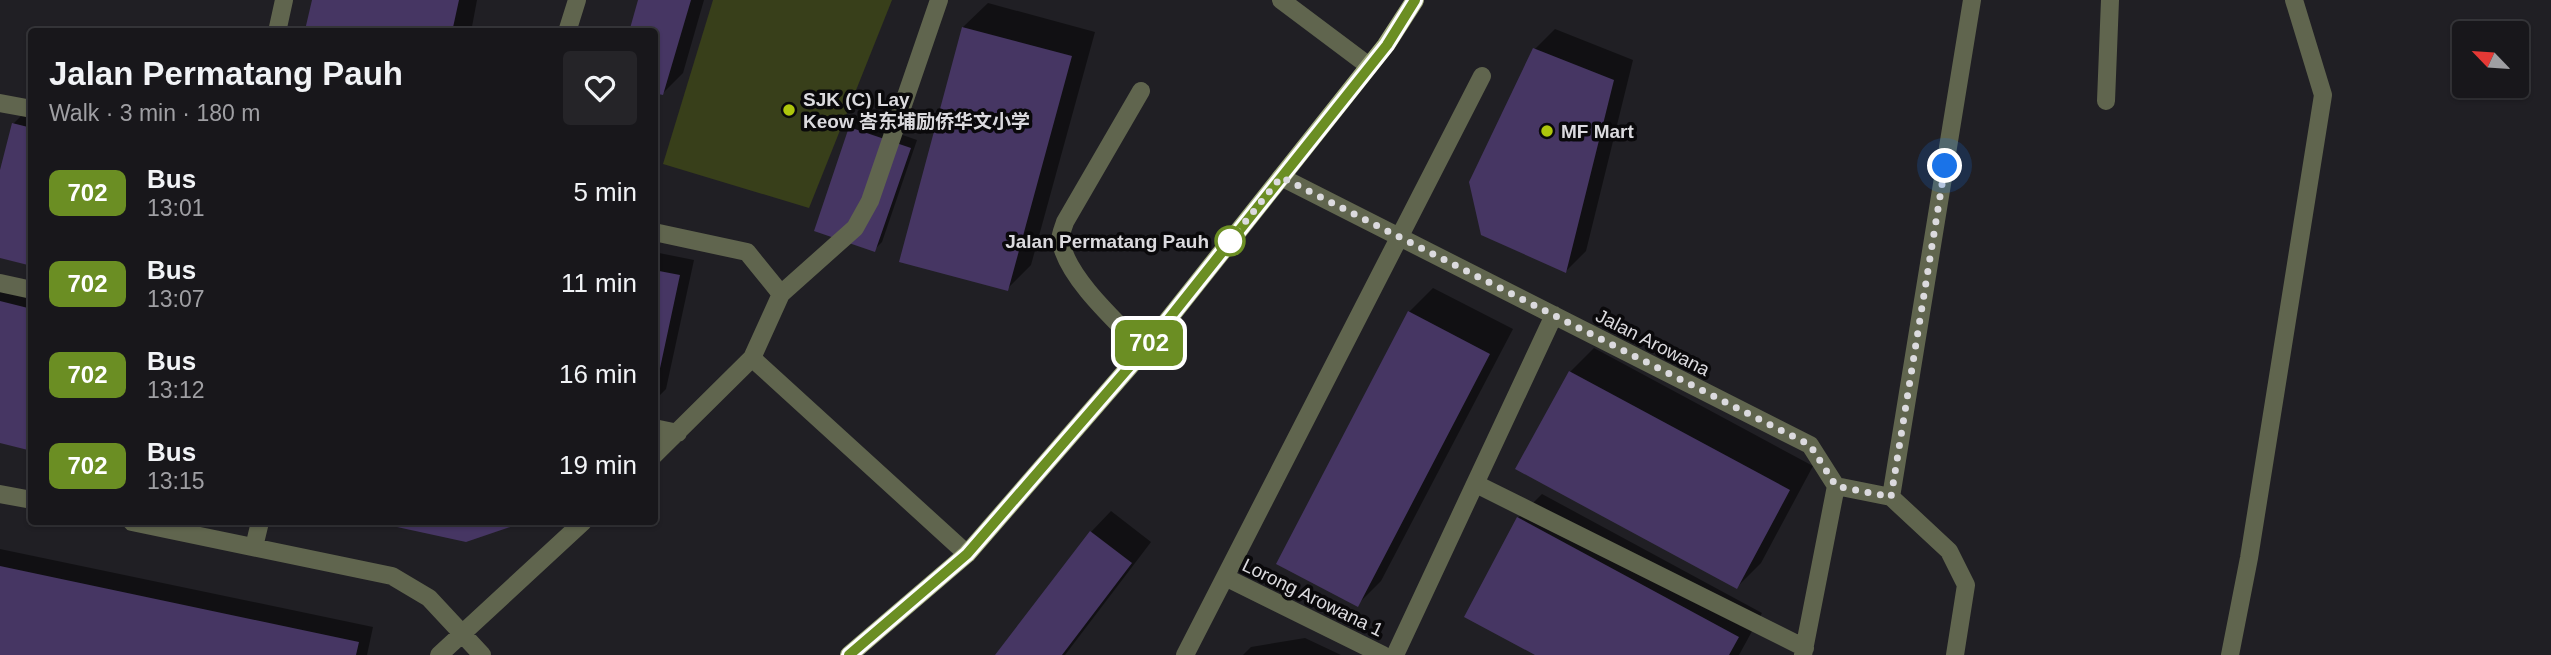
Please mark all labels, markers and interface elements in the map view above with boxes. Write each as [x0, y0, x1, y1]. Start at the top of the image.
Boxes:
north arrow [2452, 21, 2529, 98]
map controls [2452, 21, 2529, 98]
button: heart [563, 51, 637, 125]
text: Jalan Permatang Pauh [49, 55, 403, 92]
place label: SJK (C) Lay Keow 峇东埔励侨华文小学 [803, 89, 1030, 132]
text: Walk · 3 min · 180 m [49, 100, 260, 126]
marker: SJK (C) Lay Keow 峇东埔励侨华文小学 [781, 102, 797, 118]
place label: MF Mart [1561, 121, 1635, 142]
marker: MF Mart [1539, 123, 1555, 139]
your location [1927, 148, 1962, 183]
text: Bus [147, 164, 196, 194]
text: 5 min [573, 177, 637, 207]
text: 702 [67, 179, 108, 206]
text: 13:01 [147, 195, 205, 221]
marker: Jalan Permatang Pauh [1215, 226, 1245, 256]
place label: Jalan Permatang Pauh [1005, 231, 1209, 252]
text: Bus [147, 255, 196, 285]
text: 11 min [561, 268, 637, 298]
text: 702 [67, 270, 108, 297]
text: 13:07 [147, 286, 205, 312]
street label: Jalan Arowana [1592, 305, 1713, 380]
line badge: 702 [1109, 320, 1189, 366]
text: 702 [1129, 329, 1169, 356]
text: Bus [147, 346, 196, 376]
text: 16 min [559, 359, 637, 389]
text: 702 [67, 361, 108, 388]
text: 13:12 [147, 377, 205, 403]
text: Bus [147, 437, 196, 467]
text: 19 min [559, 450, 637, 480]
text: 702 [67, 452, 108, 479]
text: 13:15 [147, 468, 205, 494]
street label: Lorong Arowana 1 [1239, 554, 1387, 641]

